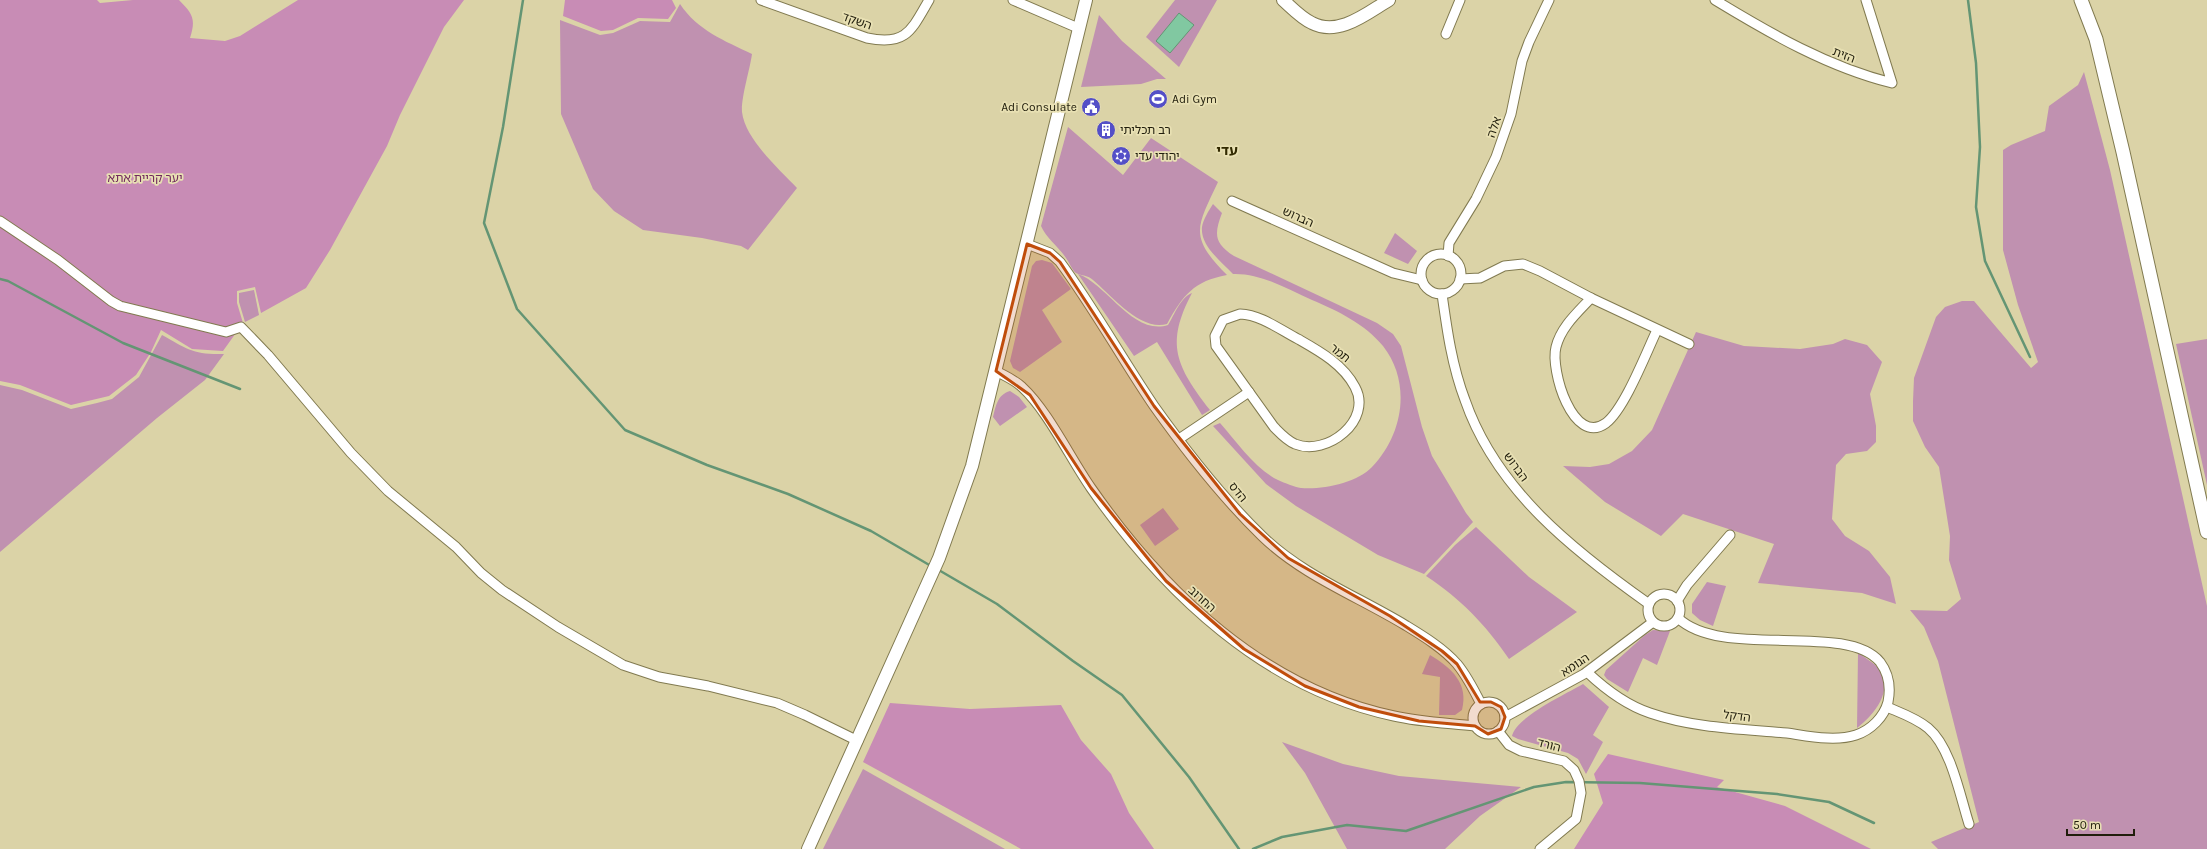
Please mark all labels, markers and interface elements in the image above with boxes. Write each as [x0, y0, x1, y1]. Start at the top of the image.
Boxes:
street label: השקד [840, 9, 874, 33]
street label: הזית [1831, 44, 1857, 66]
sports icon: Adi Gym [1147, 88, 1169, 110]
place label: Adi Gym [1172, 92, 1217, 106]
public building icon: Adi Consulate [1080, 96, 1102, 118]
place label: Adi Consulate [1001, 100, 1077, 114]
street label: אלה [1484, 114, 1504, 139]
building icon: רב תכליתי [1095, 119, 1117, 141]
place label: רב תכליתי [1120, 123, 1171, 137]
district label: עדי [1216, 142, 1238, 159]
synagogue icon: יהודי עדי [1110, 145, 1132, 167]
place label: יהודי עדי [1135, 149, 1180, 163]
park label: יער קריית אתא [108, 171, 182, 185]
street label: הברוש [1280, 204, 1316, 230]
street label: תמר [1327, 341, 1353, 365]
street label: הברוש [1501, 450, 1531, 484]
street label: הדס [1226, 479, 1250, 505]
street label: החרוב [1185, 583, 1219, 615]
street label: הגומא [1558, 650, 1592, 680]
street label: הדקל [1722, 707, 1752, 725]
street label: הורד [1536, 735, 1562, 755]
scale bar [2067, 811, 2134, 837]
text: 50 m [2073, 818, 2101, 832]

